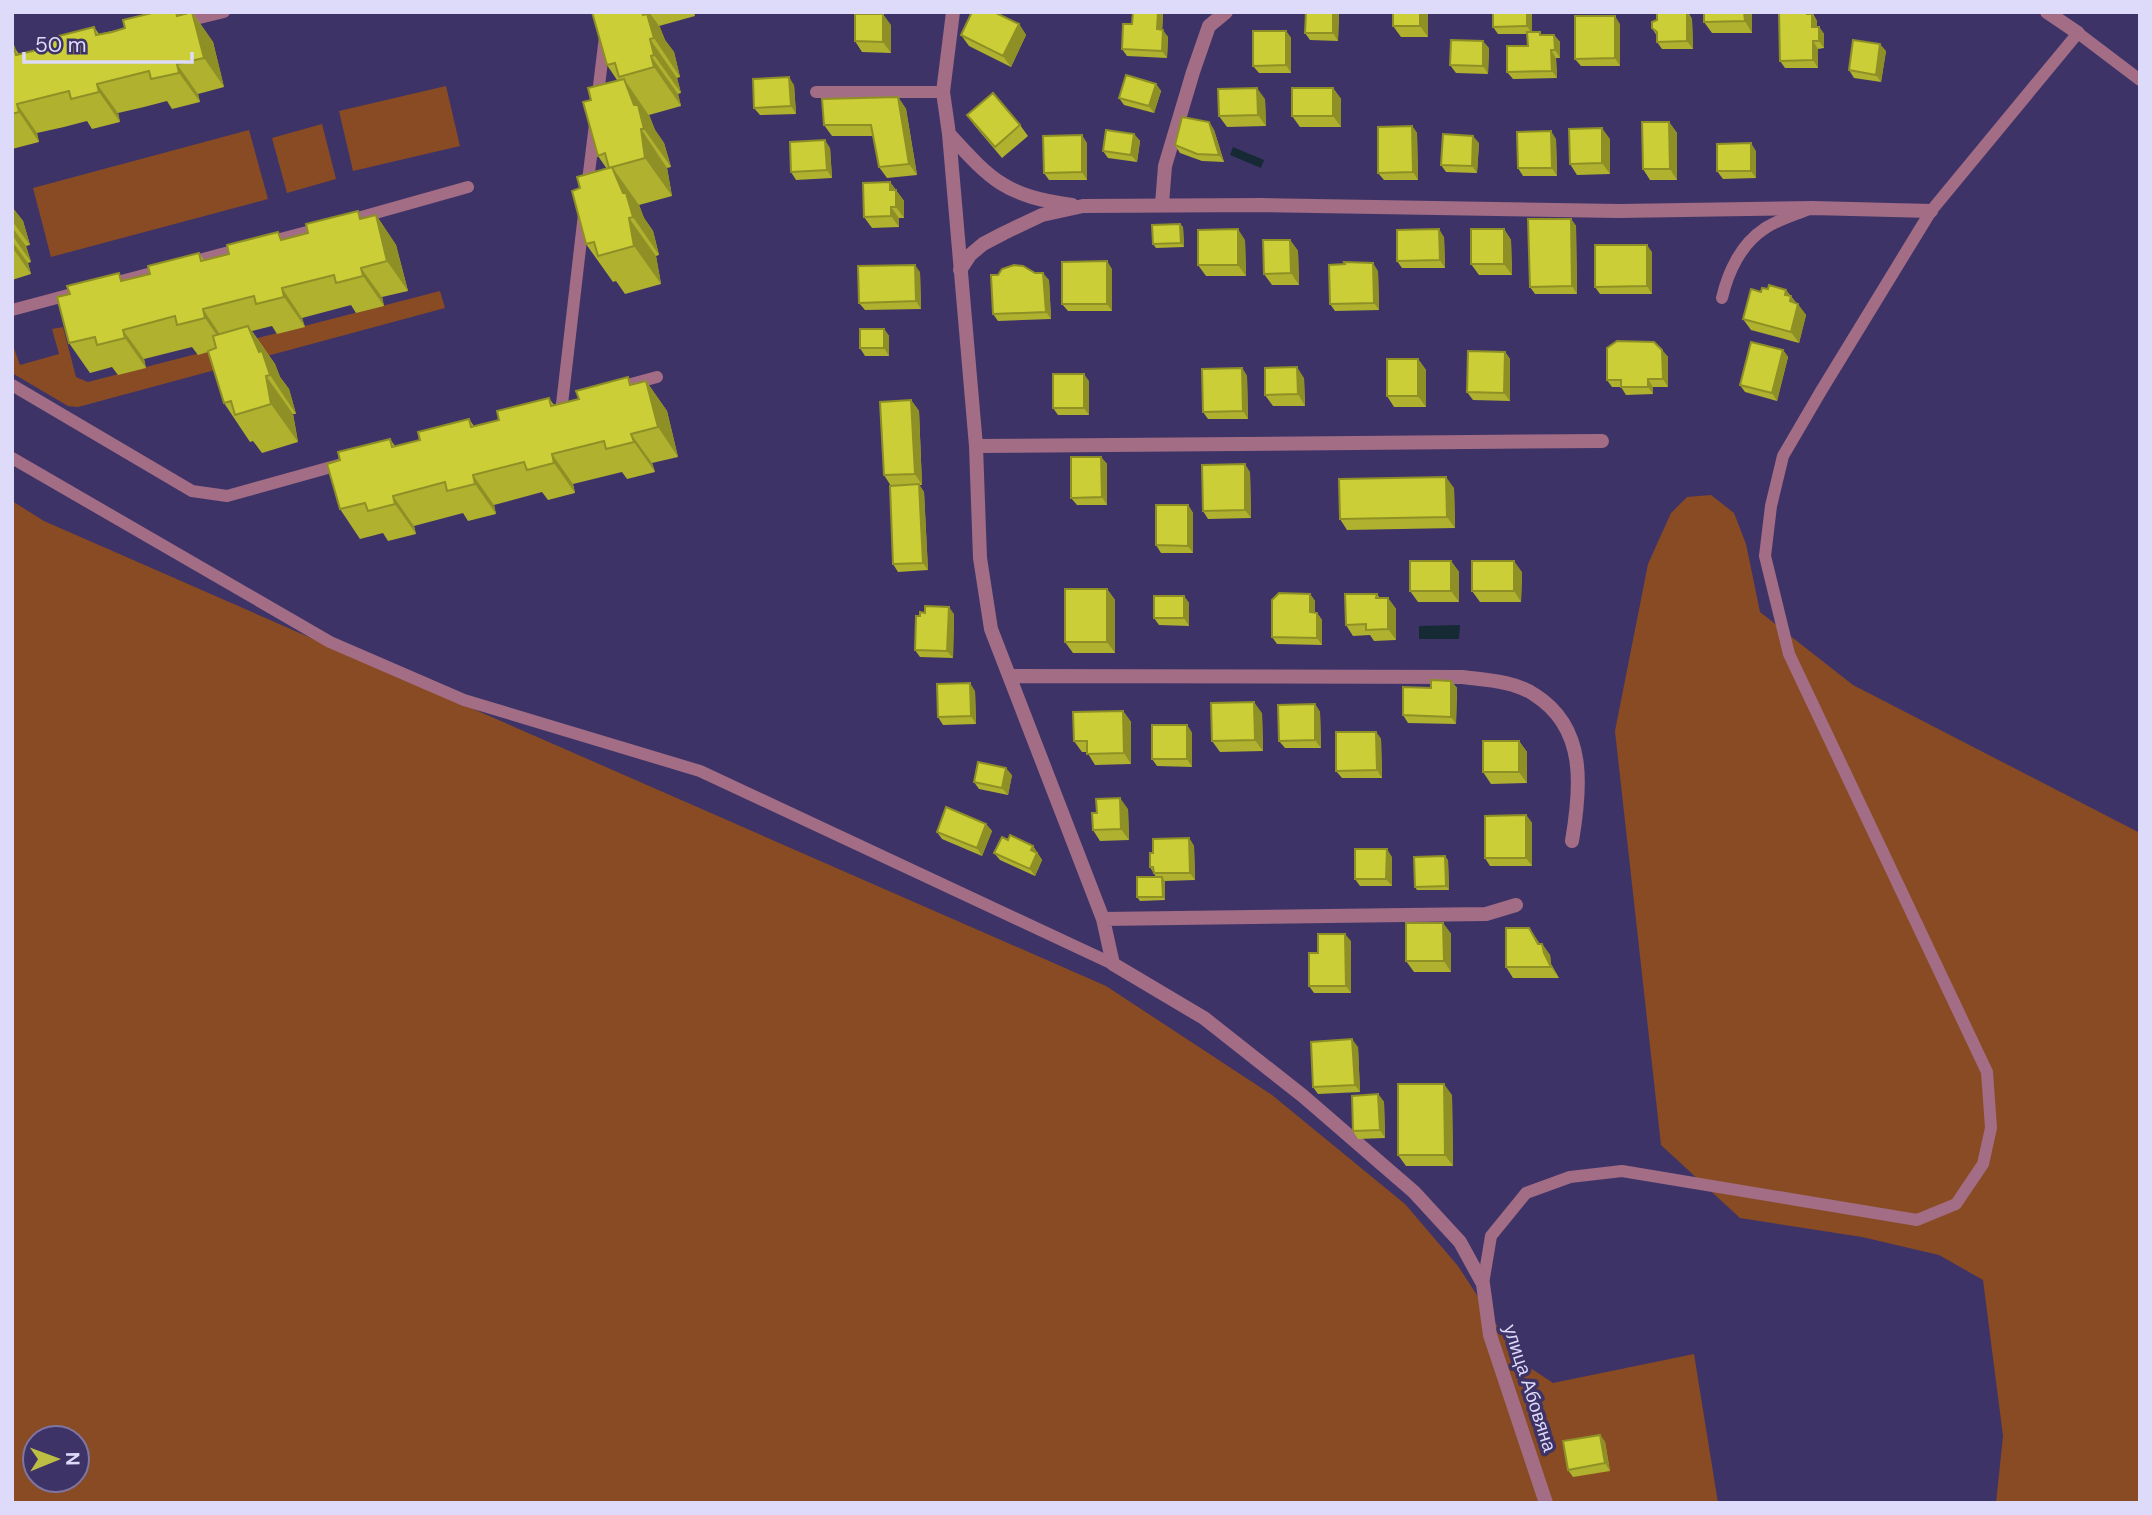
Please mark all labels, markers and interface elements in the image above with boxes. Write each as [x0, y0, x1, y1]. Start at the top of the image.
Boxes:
scale bar [24, 21, 192, 65]
text: 50 m [35, 31, 86, 59]
street label: улица Абовяна [1498, 1321, 1563, 1455]
north arrow [21, 1424, 91, 1494]
text: N [60, 1452, 85, 1466]

